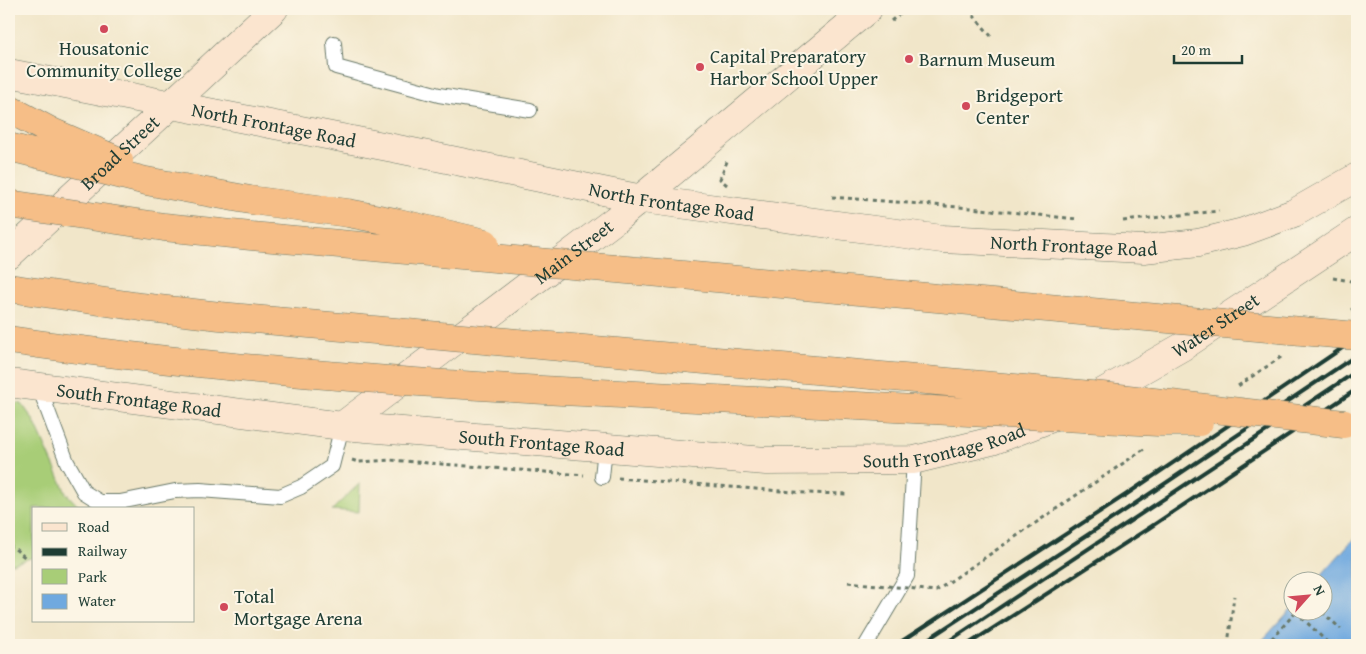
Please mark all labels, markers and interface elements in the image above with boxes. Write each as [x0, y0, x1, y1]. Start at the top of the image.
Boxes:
marker: Housatonic Community College [98, 23, 110, 35]
scale bar [1174, 32, 1241, 64]
place label: Housatonic Community College [26, 34, 182, 84]
text: 20 m [1181, 39, 1212, 60]
place label: Capital Preparatory Harbor School Upper [710, 42, 878, 92]
place label: Barnum Museum [919, 45, 1056, 73]
marker: Barnum Museum [903, 53, 915, 65]
marker: Capital Preparatory Harbor School Upper [694, 61, 706, 73]
place label: Bridgeport Center [976, 81, 1063, 131]
street label: North Frontage Road [189, 95, 359, 155]
marker: Bridgeport Center [960, 100, 972, 112]
street label: Broad Street [74, 108, 166, 196]
street label: North Frontage Road [586, 174, 757, 228]
street label: Main Street [528, 212, 619, 290]
street label: North Frontage Road [990, 227, 1159, 263]
street label: Water Street [1166, 285, 1265, 364]
street label: South Frontage Road [55, 375, 224, 424]
street label: South Frontage Road [863, 415, 1030, 474]
street label: South Frontage Road [458, 422, 626, 463]
legend [32, 507, 195, 622]
text: Road [78, 516, 109, 537]
text: Railway [78, 540, 128, 561]
text: Park [78, 566, 107, 587]
north arrow [1284, 572, 1334, 622]
text: N [1309, 581, 1331, 599]
place label: Total Mortgage Arena [234, 582, 362, 632]
text: Water [78, 590, 116, 611]
marker: Total Mortgage Arena [218, 601, 230, 613]

